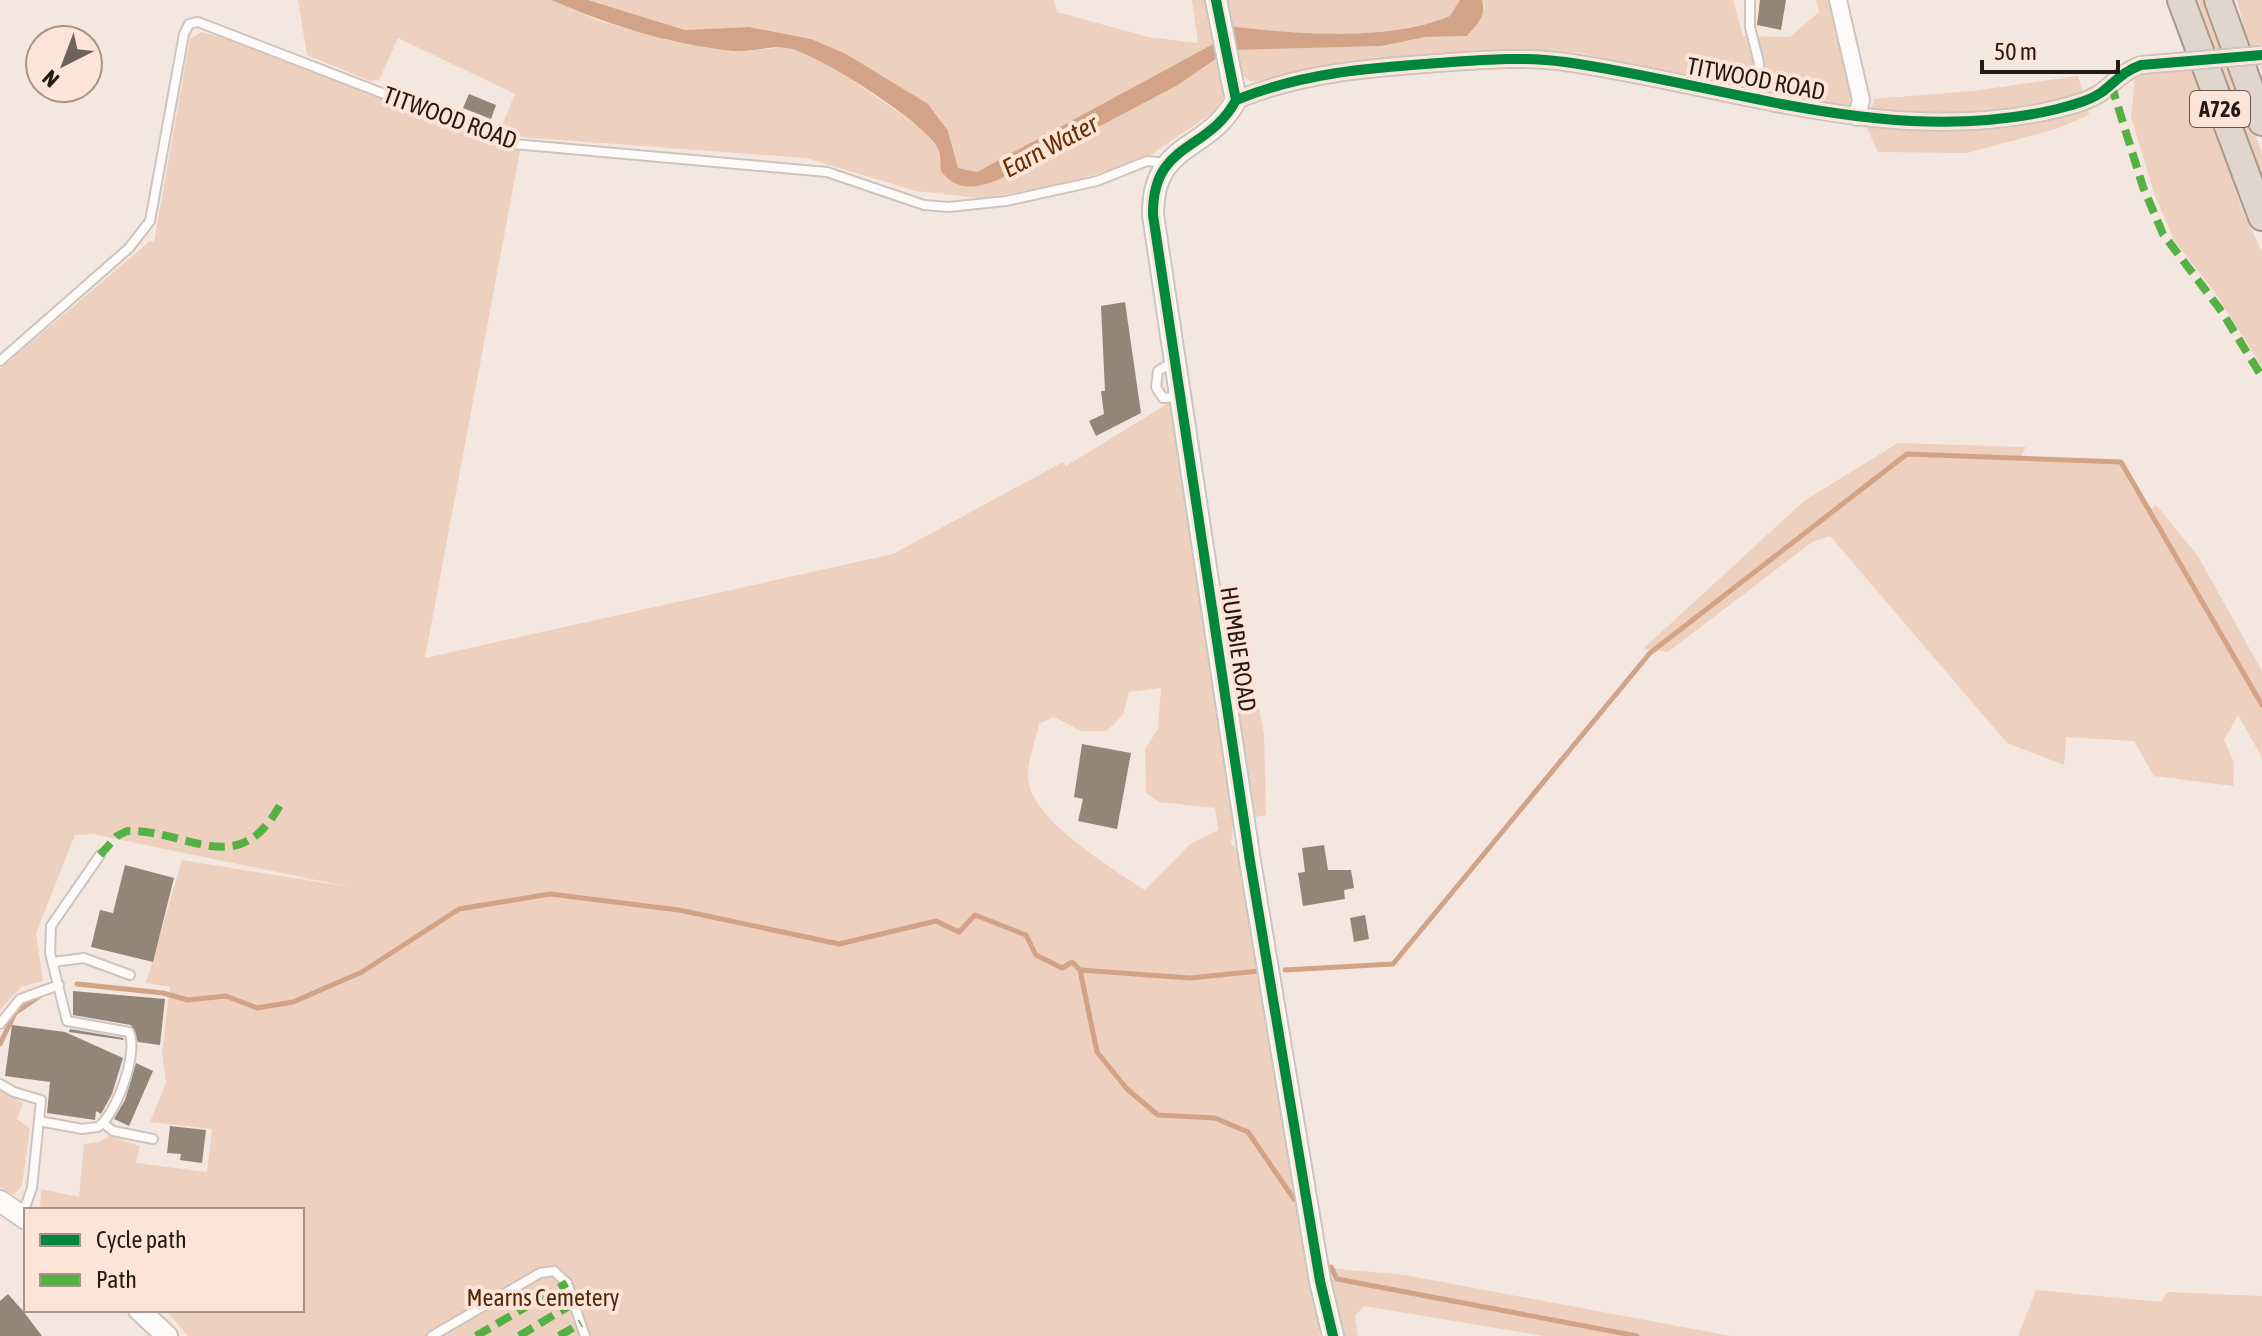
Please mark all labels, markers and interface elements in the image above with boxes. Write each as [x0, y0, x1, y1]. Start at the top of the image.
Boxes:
north arrow [24, 24, 104, 104]
scale bar [1982, 24, 2118, 74]
text: 50 m [1994, 38, 2037, 65]
street label: TITWOOD ROAD [1685, 52, 1827, 105]
text: N [37, 65, 64, 93]
street label: TITWOOD ROAD [380, 81, 521, 154]
road number: A726 [2190, 91, 2250, 127]
water label: Earn Water [997, 108, 1104, 184]
street label: HUMBIE ROAD [1215, 585, 1262, 713]
legend [24, 1208, 304, 1312]
text: Cycle path [96, 1226, 187, 1253]
text: Path [96, 1266, 137, 1293]
park label: Mearns Cemetery [466, 1284, 620, 1311]

